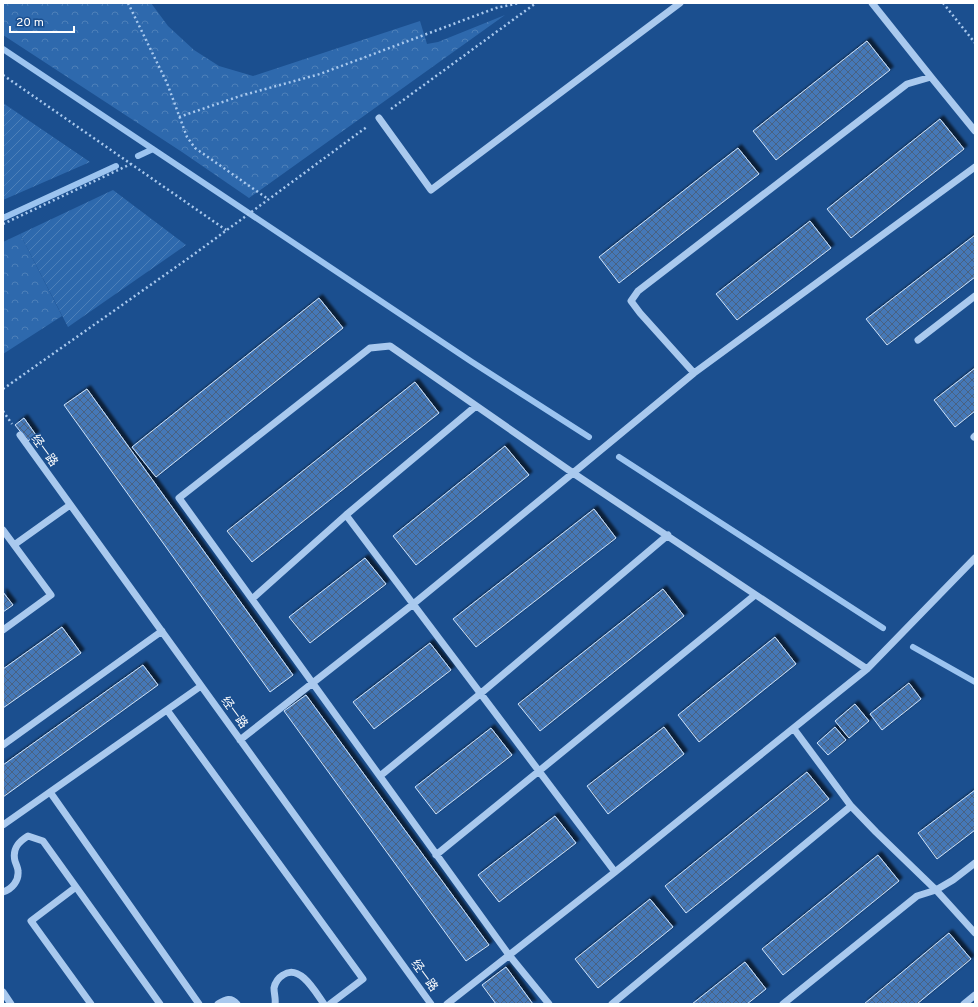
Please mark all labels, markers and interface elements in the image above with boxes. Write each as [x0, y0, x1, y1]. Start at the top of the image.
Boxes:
scale bar [10, 8, 74, 34]
text: 20 m [16, 15, 44, 31]
street label: 经一路 [27, 432, 61, 470]
street label: 经一路 [217, 694, 251, 732]
street label: 经一路 [407, 957, 441, 995]

